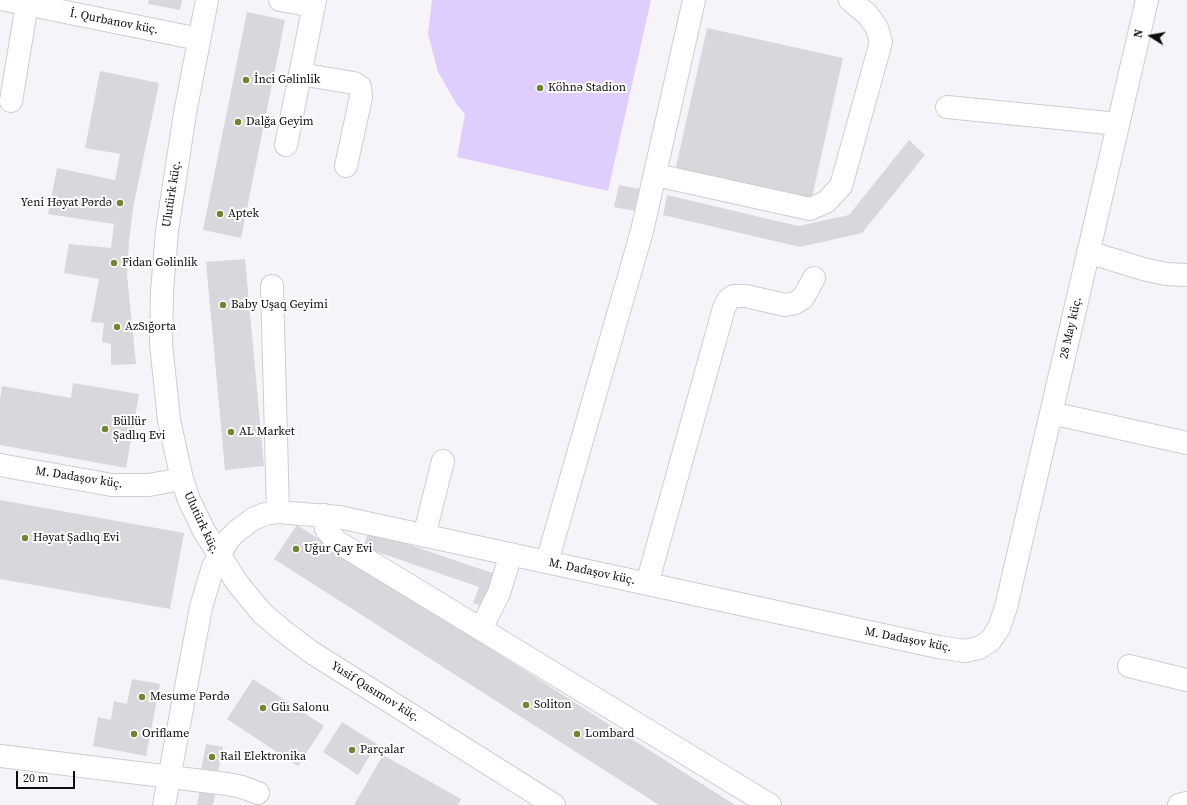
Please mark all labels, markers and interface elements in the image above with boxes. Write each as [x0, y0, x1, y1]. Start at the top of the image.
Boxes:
street label: İ. Qurbanov küç. [69, 6, 159, 38]
north arrow [1131, 16, 1171, 56]
text: N [1131, 28, 1147, 39]
place label: İnci Gəlinlik [254, 73, 320, 87]
marker: İnci Gəlinlik [241, 75, 251, 85]
place label: Köhnə Stadion [548, 81, 626, 95]
marker: Köhnə Stadion [535, 83, 545, 93]
place label: Dalğa Geyim [246, 115, 314, 129]
marker: Dalğa Geyim [233, 117, 243, 127]
street label: Ulutürk küç. [160, 160, 184, 228]
place label: Yeni Həyat Pərdə [21, 196, 112, 210]
marker: Yeni Həyat Pərdə [115, 198, 125, 208]
place label: Aptek [228, 207, 259, 221]
marker: Aptek [215, 209, 225, 219]
place label: Fidan Gəlinlik [122, 256, 198, 270]
marker: Fidan Gəlinlik [109, 258, 119, 268]
street label: 28 May küç. [1057, 296, 1085, 360]
place label: Baby Uşaq Geyimi [231, 298, 328, 312]
marker: Baby Uşaq Geyimi [218, 300, 228, 310]
place label: AzSığorta [125, 320, 176, 334]
marker: AzSığorta [112, 322, 122, 332]
place label: Büllür Şadlıq Evi [113, 415, 165, 443]
marker: Büllür Şadlıq Evi [100, 424, 110, 434]
place label: AL Market [239, 425, 295, 439]
marker: AL Market [226, 427, 236, 437]
street label: M. Dadaşov küç. [34, 464, 124, 492]
street label: Ulutürk küç. [180, 489, 222, 557]
place label: Həyat Şadlıq Evi [33, 531, 119, 545]
marker: Həyat Şadlıq Evi [20, 533, 30, 543]
place label: Uğur Çay Evi [304, 542, 372, 556]
marker: Uğur Çay Evi [291, 544, 301, 554]
street label: M. Dadaşov küç. [547, 556, 637, 588]
street label: M. Dadaşov küç. [863, 625, 953, 655]
street label: Yusif Qasımov küç. [328, 659, 422, 725]
place label: Mesume Pərdə [150, 690, 230, 704]
marker: Mesume Pərdə [137, 692, 147, 702]
place label: Soliton [534, 698, 572, 712]
marker: Soliton [521, 700, 531, 710]
place label: Güı Salonu [271, 701, 329, 715]
marker: Güı Salonu [258, 703, 268, 713]
place label: Oriflame [142, 727, 189, 741]
place label: Lombard [585, 727, 634, 741]
marker: Oriflame [129, 729, 139, 739]
marker: Lombard [572, 729, 582, 739]
place label: Parçalar [360, 743, 405, 757]
marker: Parçalar [347, 745, 357, 755]
place label: Rail Elektronika [220, 750, 306, 764]
marker: Rail Elektronika [207, 752, 217, 762]
scale bar [18, 763, 77, 789]
text: 20 m [23, 770, 49, 786]

